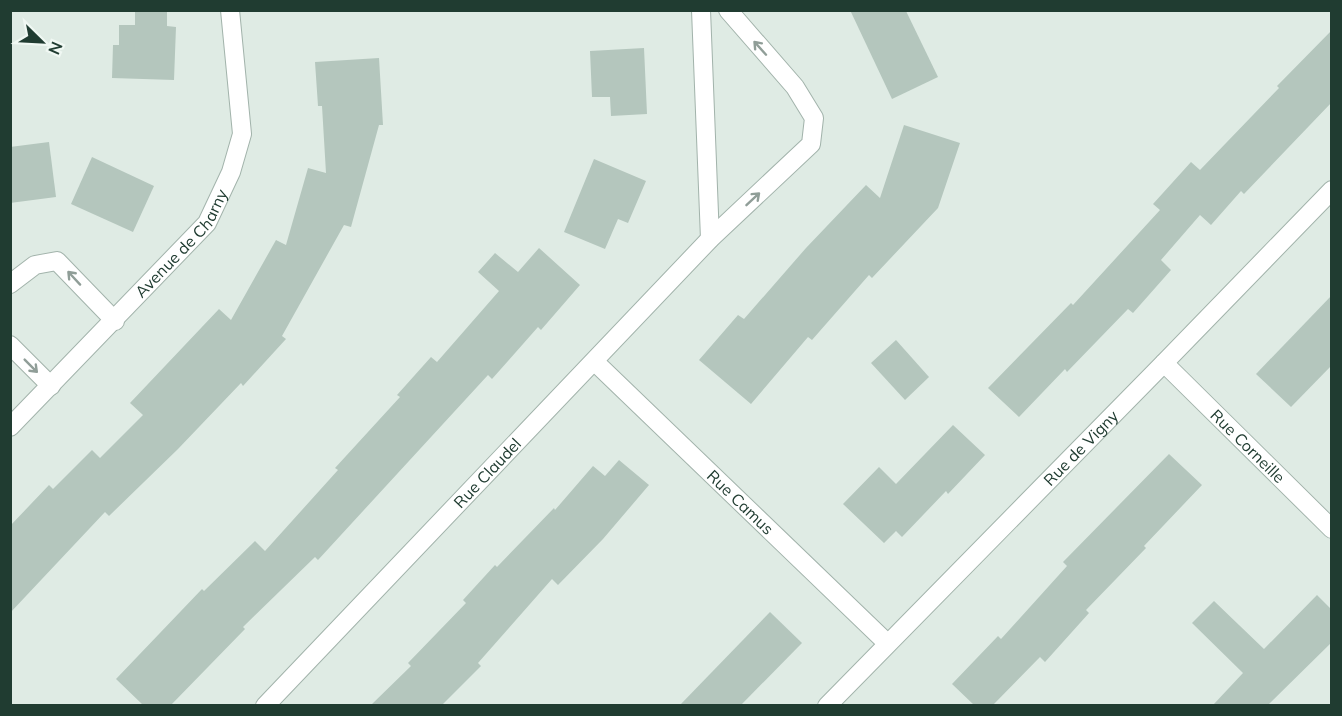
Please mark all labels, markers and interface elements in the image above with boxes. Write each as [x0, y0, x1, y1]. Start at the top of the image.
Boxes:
north arrow [12, 12, 72, 72]
text: N [44, 39, 67, 58]
one-way arrow [753, 41, 767, 56]
street label: Avenue de Charny [131, 185, 232, 302]
one-way arrow [745, 192, 760, 206]
one-way arrow [67, 271, 82, 286]
one-way arrow [23, 358, 38, 373]
street label: Rue de Vigny [1039, 405, 1123, 490]
street label: Rue Corneille [1206, 405, 1289, 487]
street label: Rue Claudel [449, 434, 525, 512]
street label: Rue Camus [703, 465, 778, 539]

